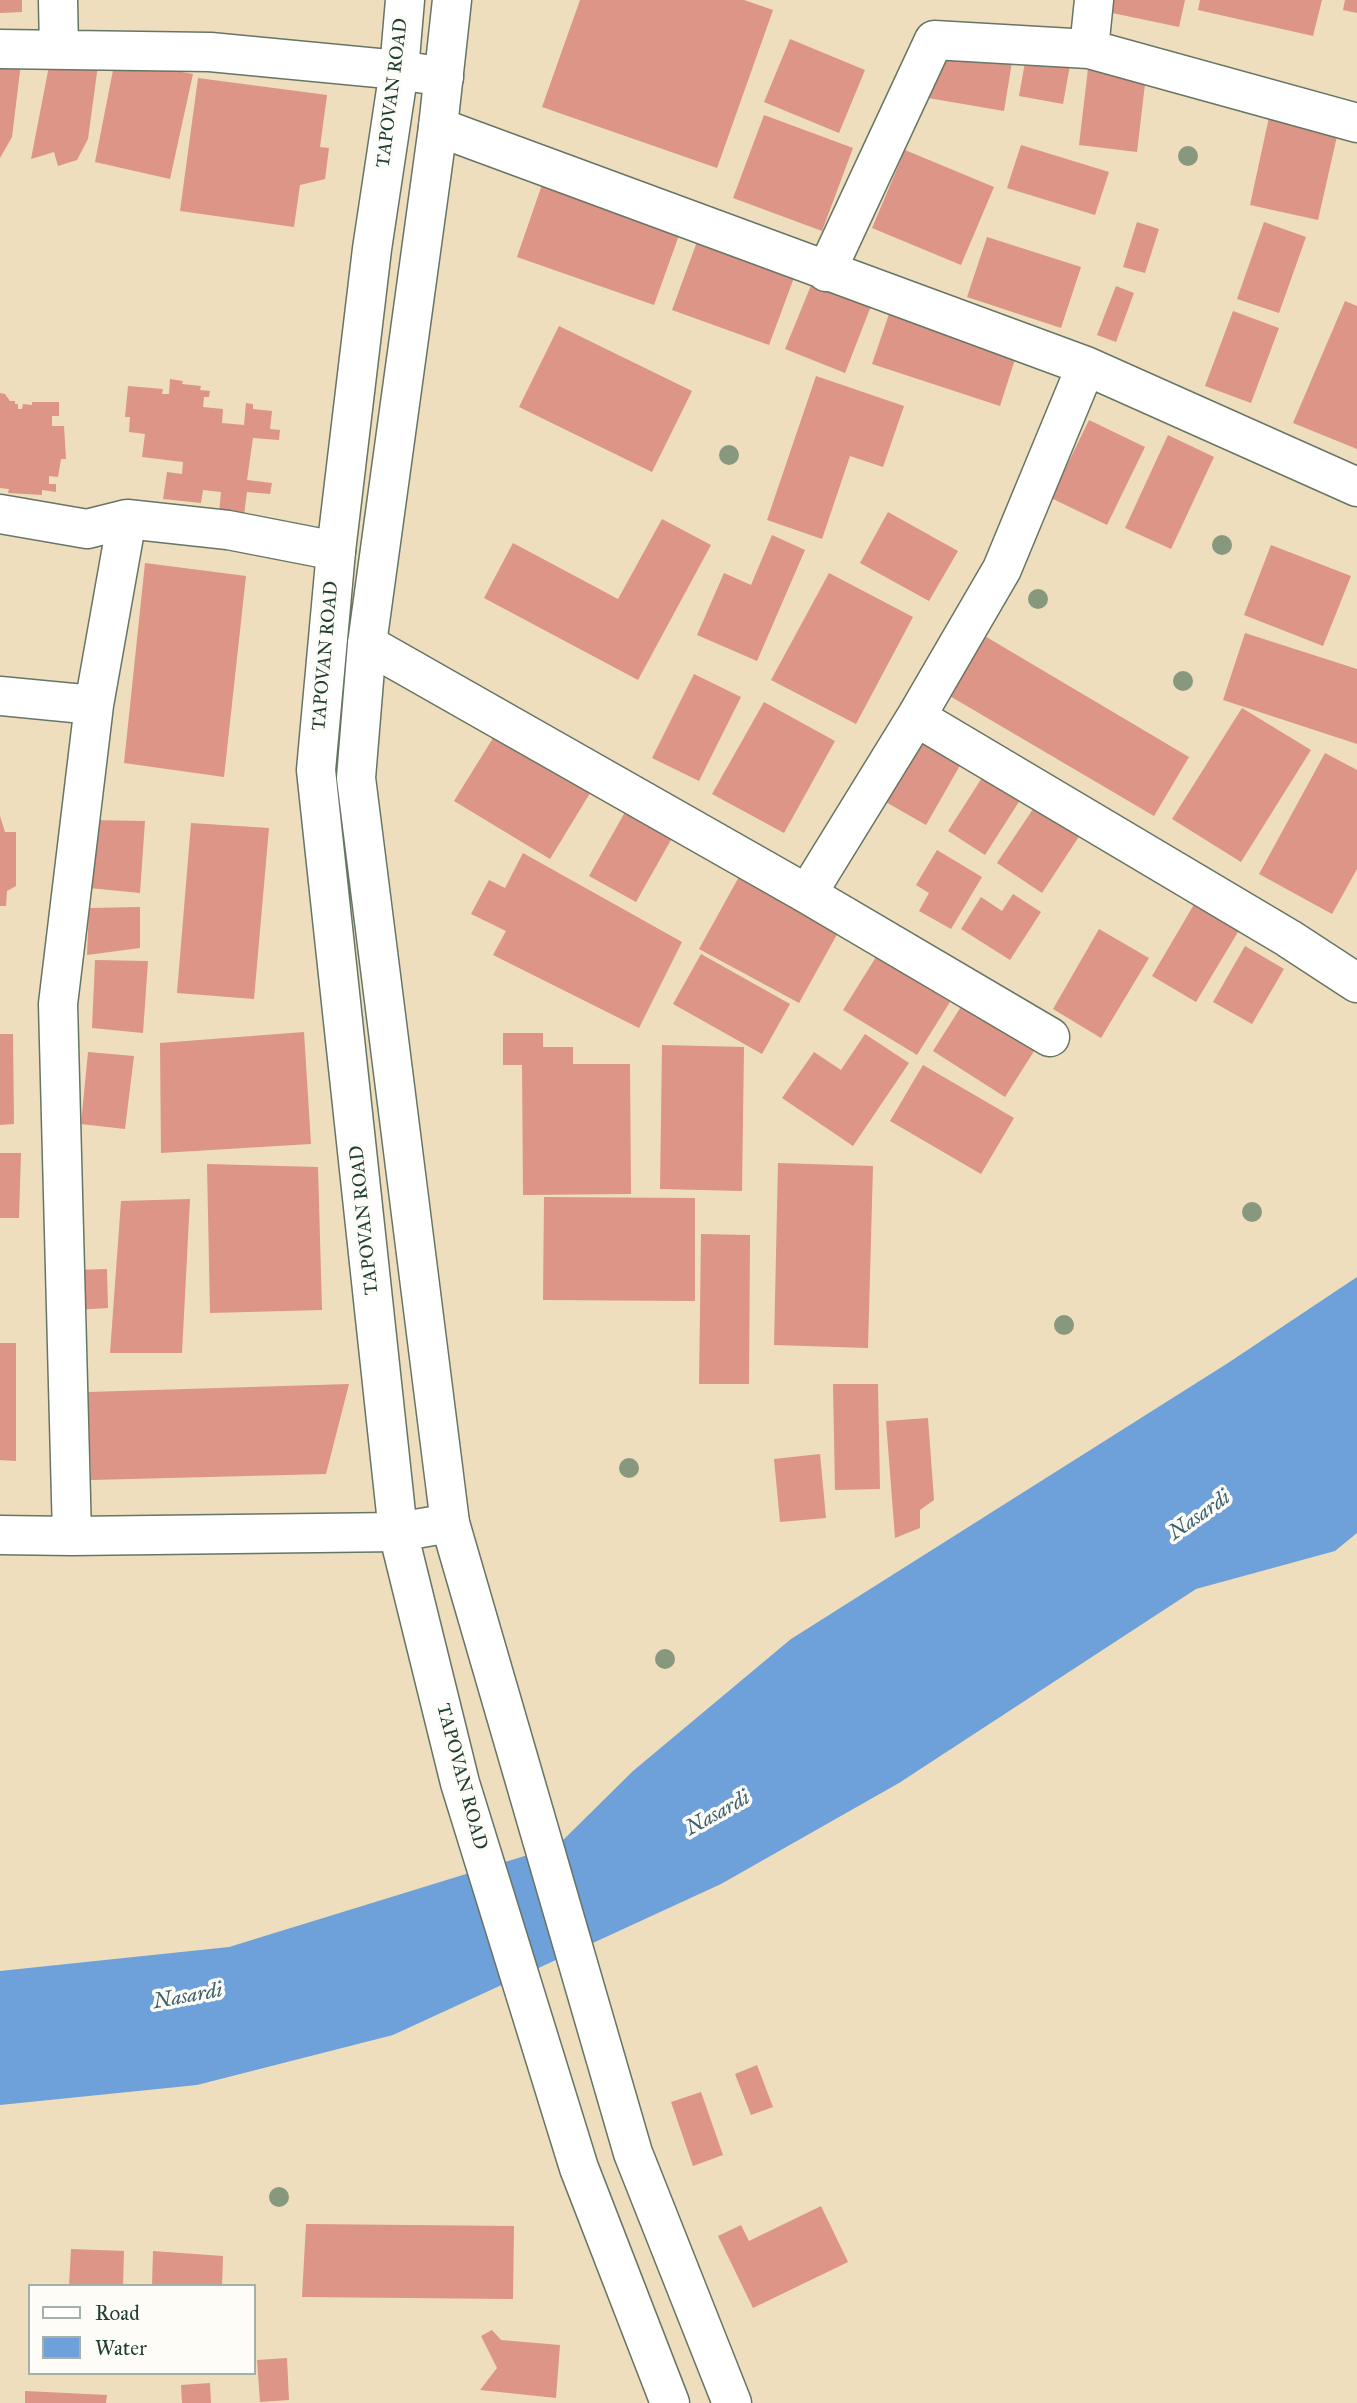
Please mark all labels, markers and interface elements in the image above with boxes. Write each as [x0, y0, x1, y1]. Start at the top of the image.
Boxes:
street label: TAPOVAN ROAD [373, 17, 413, 169]
street label: TAPOVAN ROAD [308, 580, 344, 732]
street label: TAPOVAN ROAD [346, 1144, 384, 1296]
water label: Nasardi [1164, 1486, 1236, 1546]
street label: TAPOVAN ROAD [431, 1701, 491, 1853]
water label: Nasardi [681, 1786, 755, 1842]
water label: Nasardi [151, 1979, 225, 2015]
legend [28, 2284, 256, 2375]
text: Road [95, 2300, 140, 2326]
text: Water [95, 2335, 147, 2361]

